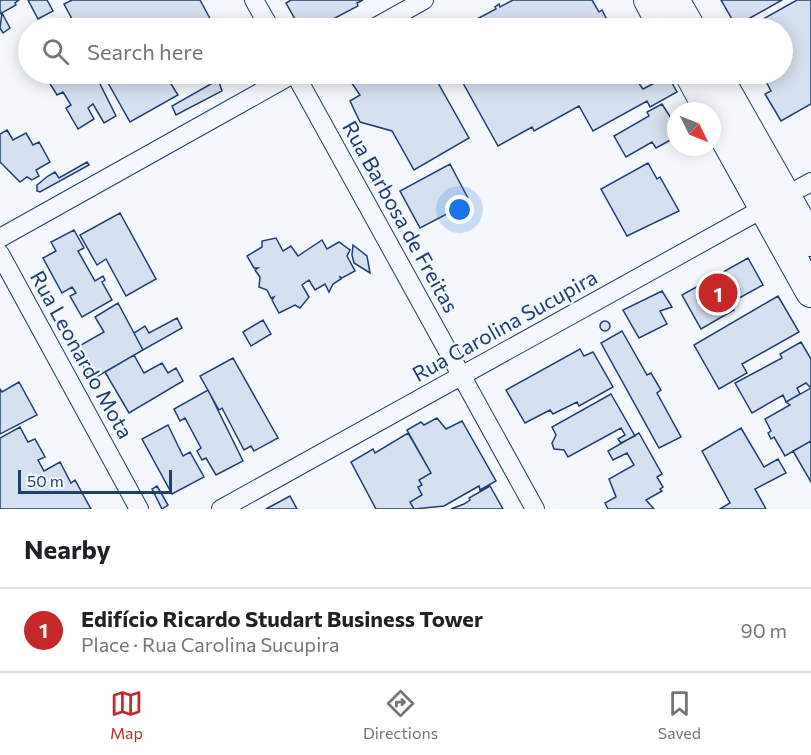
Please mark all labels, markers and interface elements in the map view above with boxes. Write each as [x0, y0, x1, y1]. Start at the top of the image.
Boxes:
search box [18, 18, 793, 84]
icon: search [39, 35, 72, 68]
text: Search here [87, 38, 203, 65]
north arrow [667, 102, 721, 156]
street label: Rua Barbosa de Freitas [338, 116, 464, 317]
your location [445, 195, 474, 224]
street label: Rua Carolina Sucupira [407, 263, 601, 386]
street label: Rua Leonardo Mota [26, 266, 139, 443]
pin: 1 [698, 270, 738, 316]
scale bar [18, 467, 172, 494]
text: 50 m [27, 471, 64, 490]
text: Nearby [24, 533, 111, 564]
text: Edifício Ricardo Studart Business Tower [81, 605, 483, 632]
text: 1 [39, 618, 48, 642]
text: 90 m [741, 618, 787, 642]
text: Place · Rua Carolina Sucupira [81, 632, 340, 656]
tab: Map [110, 687, 143, 742]
tab: Directions [363, 687, 438, 742]
tab: Saved [658, 687, 701, 742]

